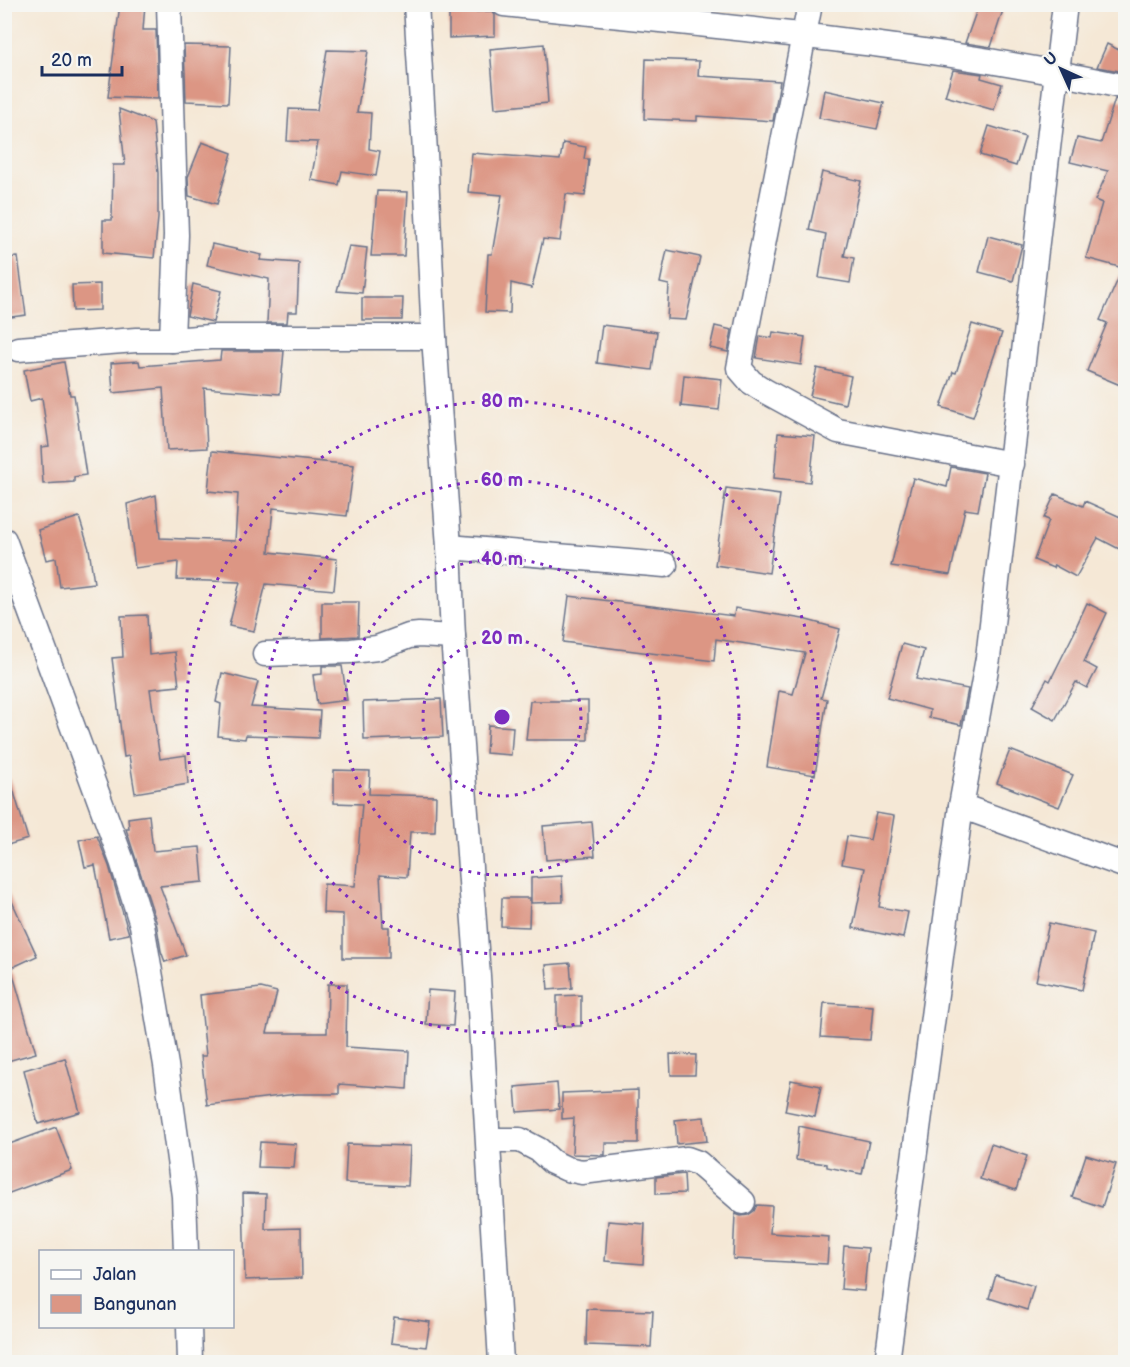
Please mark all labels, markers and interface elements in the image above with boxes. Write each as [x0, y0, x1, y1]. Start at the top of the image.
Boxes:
scale bar [42, 39, 122, 77]
north arrow [1031, 39, 1091, 99]
text: U [1041, 49, 1062, 70]
text: 20 m [51, 50, 92, 71]
text: 80 m [481, 391, 523, 412]
text: 60 m [481, 470, 523, 491]
text: 40 m [481, 549, 523, 570]
text: 20 m [481, 628, 523, 649]
centre of rings [492, 707, 512, 727]
legend [39, 1250, 234, 1328]
text: Jalan [93, 1264, 136, 1285]
text: Bangunan [93, 1294, 177, 1315]

